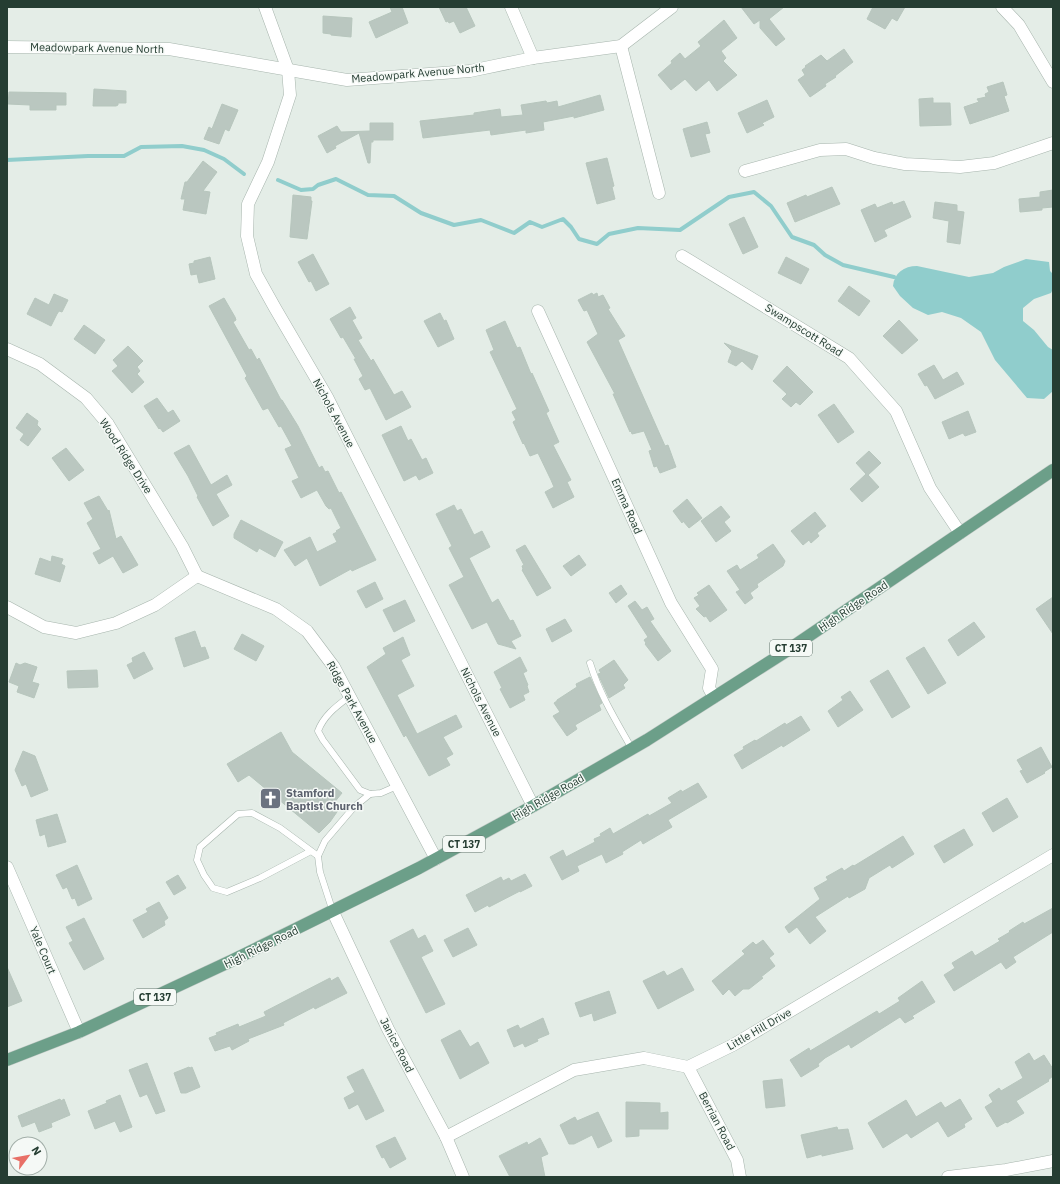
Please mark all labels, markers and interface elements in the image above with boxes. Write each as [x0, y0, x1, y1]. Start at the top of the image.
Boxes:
street label: Meadowpark Avenue North [30, 40, 164, 56]
street label: Meadowpark Avenue North [351, 60, 485, 86]
street label: Swampscott Road [763, 300, 845, 360]
street label: Nichols Avenue [310, 376, 358, 450]
street label: Wood Ridge Drive [96, 416, 156, 496]
street label: Emma Road [609, 476, 645, 536]
street label: High Ridge Road [816, 578, 890, 634]
road number: CT 137 [770, 640, 812, 656]
street label: Ridge Park Avenue [324, 658, 380, 746]
street label: Nichols Avenue [457, 665, 505, 739]
street label: High Ridge Road [509, 771, 587, 823]
church icon: Stamford Baptist Church [258, 786, 284, 812]
place label: Stamford Baptist Church [286, 786, 363, 813]
road number: CT 137 [443, 836, 485, 852]
street label: High Ridge Road [222, 923, 300, 971]
street label: Yale Court [27, 924, 59, 976]
road number: CT 137 [134, 989, 176, 1005]
street label: Little Hill Drive [724, 1005, 794, 1053]
street label: Janice Road [377, 1015, 417, 1075]
street label: Berrian Road [696, 1089, 738, 1153]
north arrow [8, 1136, 48, 1176]
text: N [28, 1144, 45, 1158]

